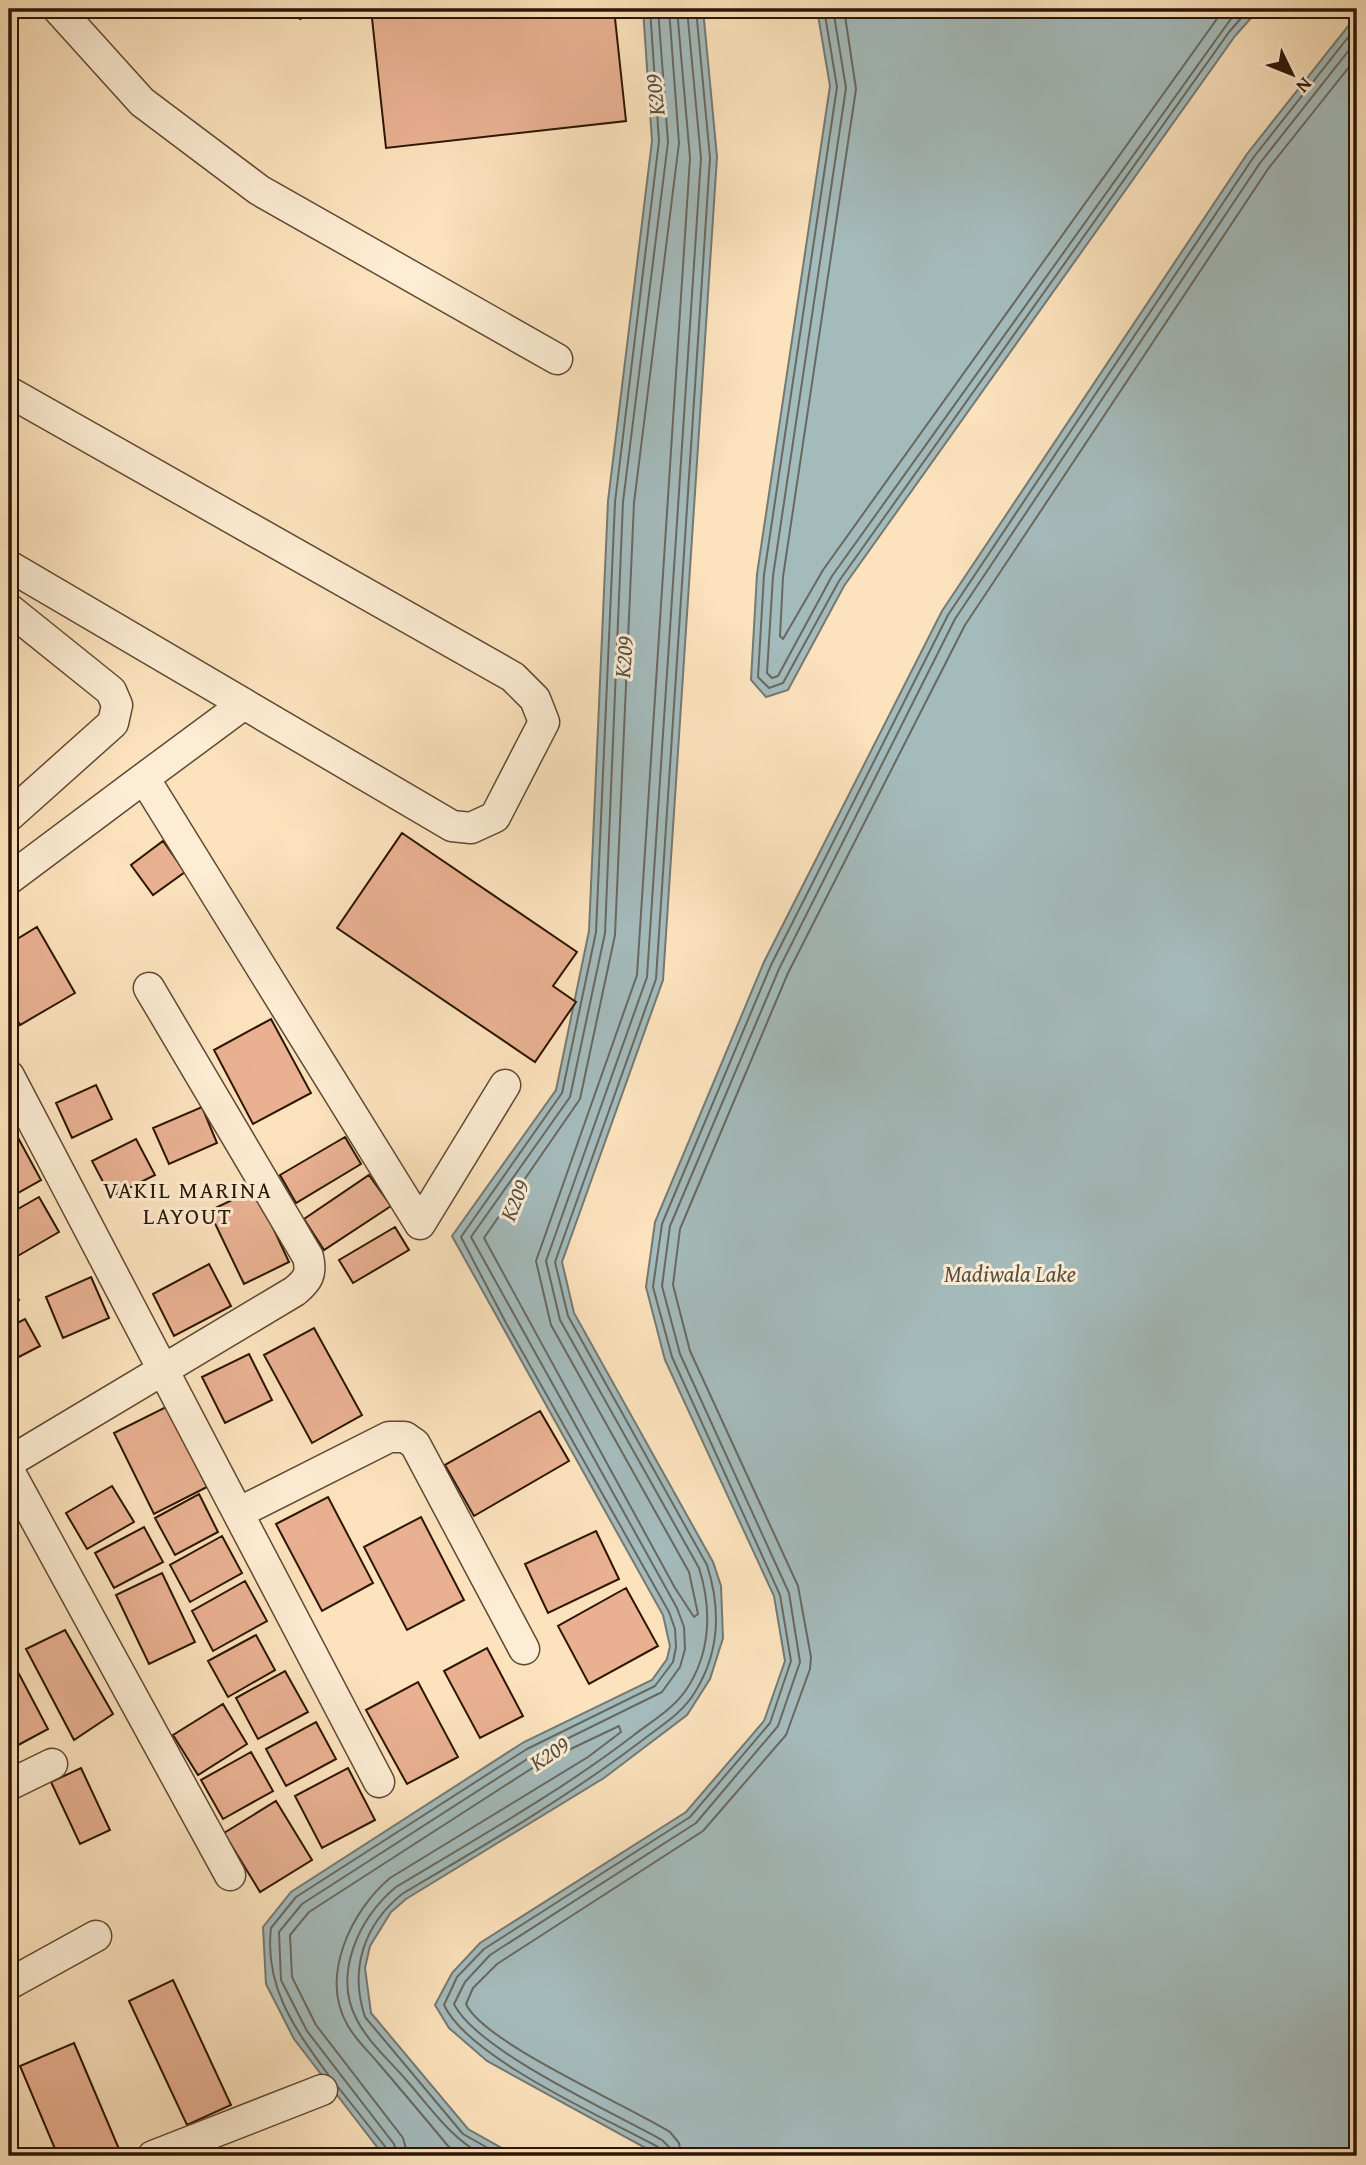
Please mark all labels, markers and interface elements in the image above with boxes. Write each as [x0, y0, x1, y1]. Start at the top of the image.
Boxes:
north arrow [1258, 38, 1328, 108]
text: N [1290, 71, 1319, 100]
water label: K209 [635, 72, 673, 118]
water label: K209 [605, 635, 641, 680]
district label: VAKIL MARINA LAYOUT [103, 1173, 273, 1232]
water label: K209 [491, 1174, 537, 1226]
water label: Madiwala Lake [944, 1257, 1076, 1290]
water label: K209 [522, 1727, 576, 1779]

